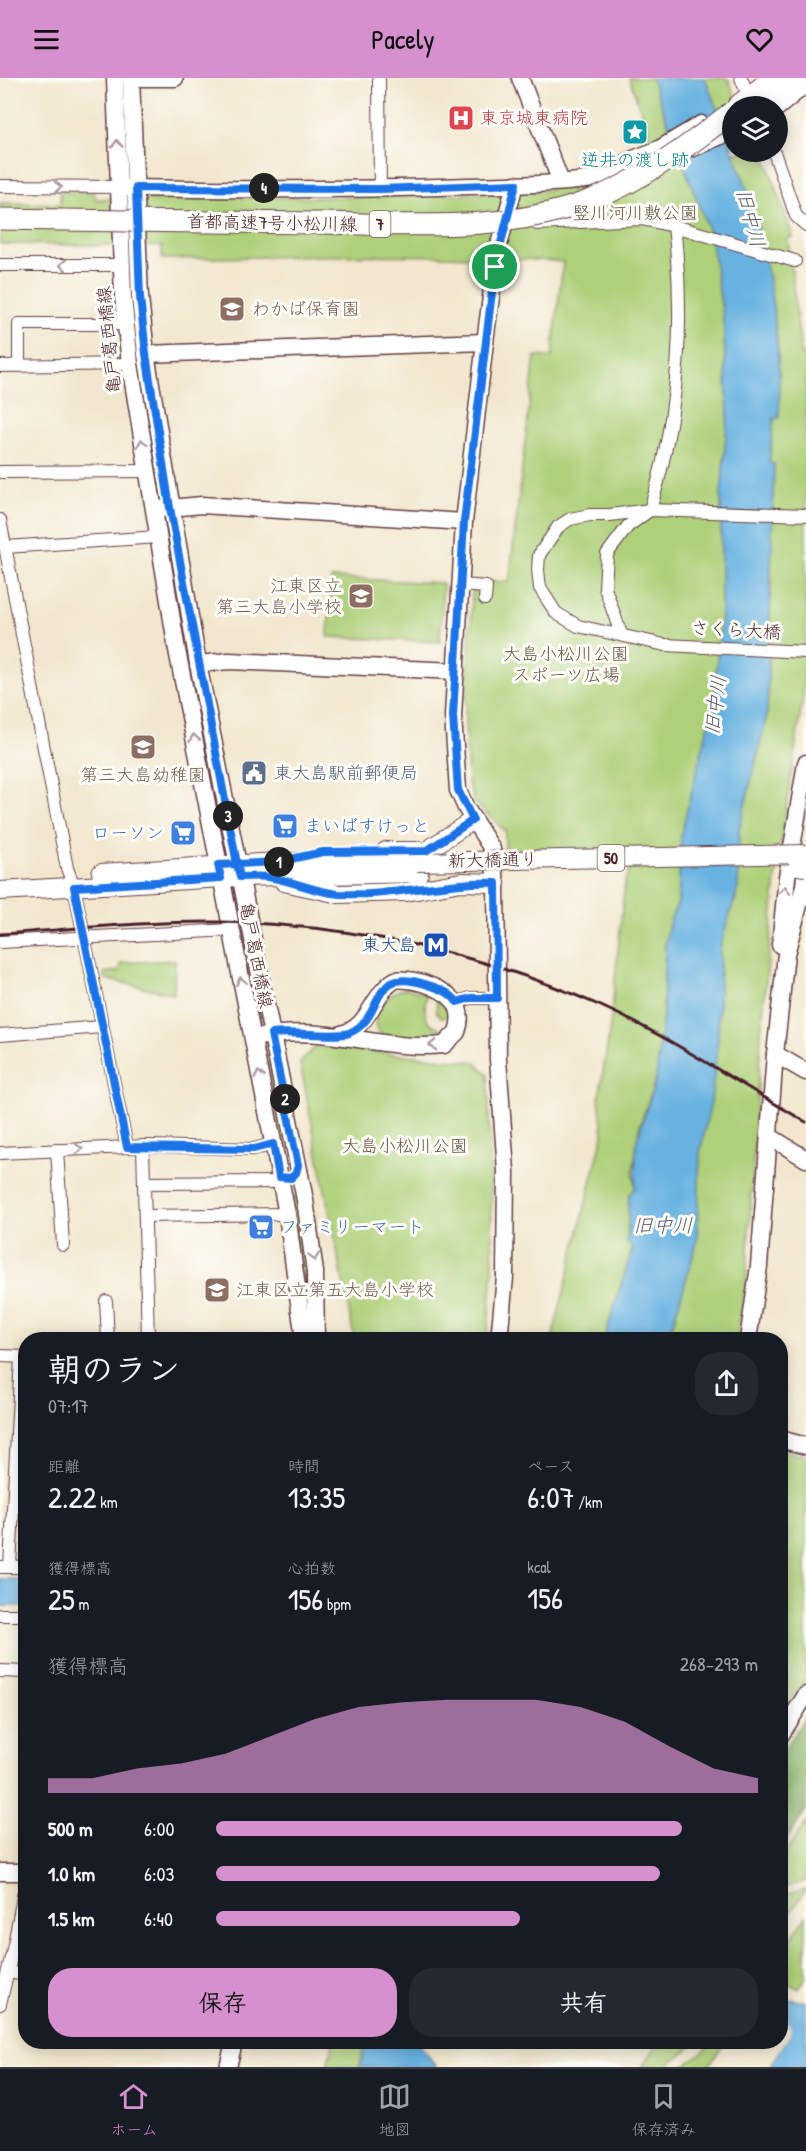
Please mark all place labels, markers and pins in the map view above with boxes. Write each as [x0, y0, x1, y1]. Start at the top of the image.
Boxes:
hospital icon: 東京城東病院 [446, 103, 476, 133]
place label: 東京城東病院 [480, 105, 588, 130]
place icon: 逆井の渡し跡 [620, 117, 650, 147]
place label: 逆井の渡し跡 [581, 147, 689, 172]
pin: 4 [249, 173, 279, 203]
pin [469, 241, 520, 292]
school or university icon: わかば保育園 [217, 294, 247, 324]
place label: わかば保育園 [252, 296, 360, 321]
place label: 江東区立 第三大島小学校 [216, 573, 342, 619]
school or university icon: 江東区立 第三大島小学校 [346, 581, 376, 611]
school or university icon: 第三大島幼稚園 [128, 732, 158, 762]
public building icon: 東大島駅前郵便局 [239, 758, 269, 788]
place label: 東大島駅前郵便局 [274, 760, 418, 785]
place label: 第三大島幼稚園 [80, 762, 206, 787]
pin: 3 [213, 801, 243, 831]
supermarket icon: まいばすけっと [270, 811, 300, 841]
place label: まいばすけっと [304, 813, 430, 838]
supermarket icon: ローソン [168, 818, 198, 848]
place label: ローソン [92, 820, 164, 845]
pin: 1 [264, 847, 294, 877]
metro station icon: 東大島 [421, 930, 451, 960]
place label: 東大島 [362, 932, 416, 957]
pin: 2 [270, 1084, 300, 1114]
supermarket icon: ファミリーマート [246, 1212, 276, 1242]
place label: ファミリーマート [280, 1214, 424, 1239]
school or university icon: 江東区立第五大島小学校 [202, 1275, 232, 1305]
place label: 江東区立第五大島小学校 [236, 1277, 434, 1302]

